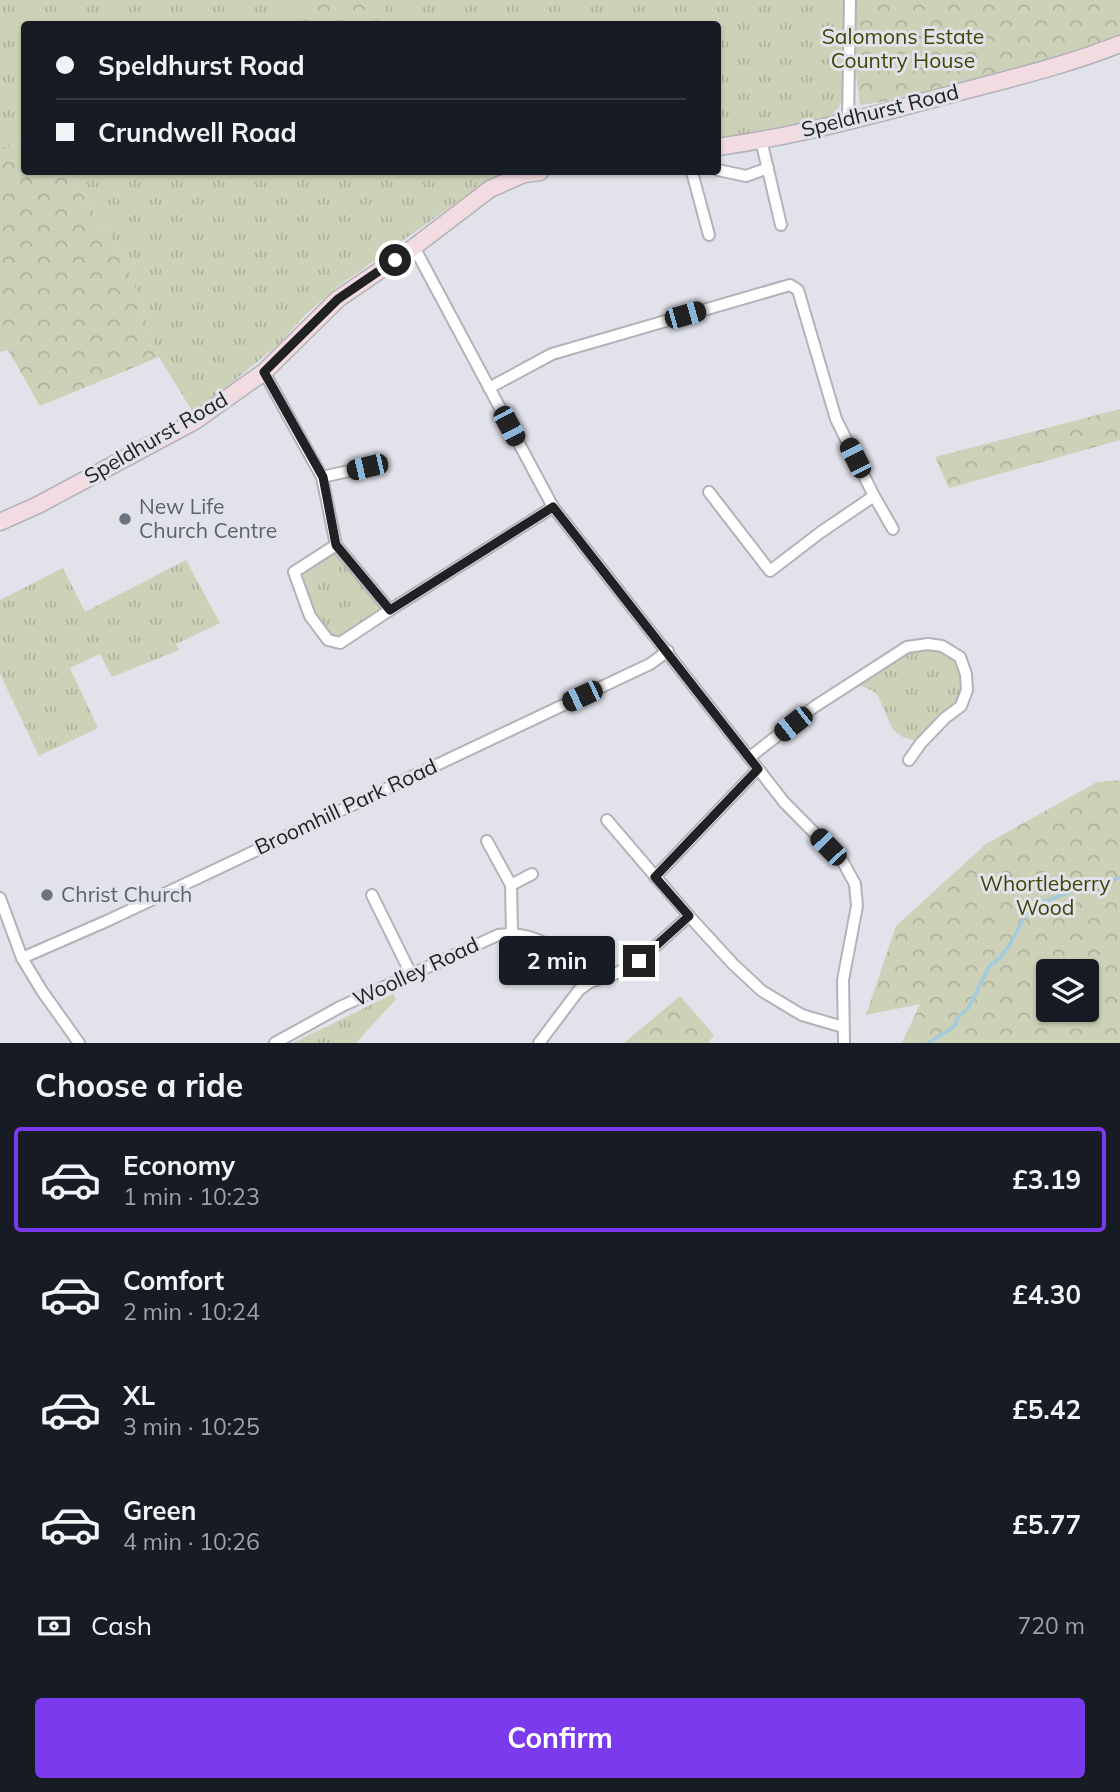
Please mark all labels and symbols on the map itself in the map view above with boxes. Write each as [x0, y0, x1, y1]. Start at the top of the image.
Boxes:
park label: Salomons Estate Country House [822, 23, 984, 73]
street label: Speldhurst Road [798, 78, 961, 142]
route start [379, 244, 411, 276]
car [662, 299, 709, 331]
street label: Speldhurst Road [79, 386, 232, 489]
car [490, 403, 529, 449]
car [837, 435, 874, 481]
car [345, 452, 390, 482]
place label: New Life Church Centre [139, 493, 277, 543]
marker: New Life Church Centre [117, 511, 133, 527]
car [559, 678, 606, 714]
car [770, 703, 817, 745]
street label: Broomhill Park Road [250, 752, 441, 860]
car [806, 825, 851, 869]
park label: Whortleberry Wood [980, 870, 1110, 920]
place label: Christ Church [61, 881, 192, 907]
marker: Christ Church [39, 887, 55, 903]
street label: Woolley Road [349, 931, 482, 1012]
callout: 2 min [499, 936, 614, 986]
route end [623, 945, 655, 977]

